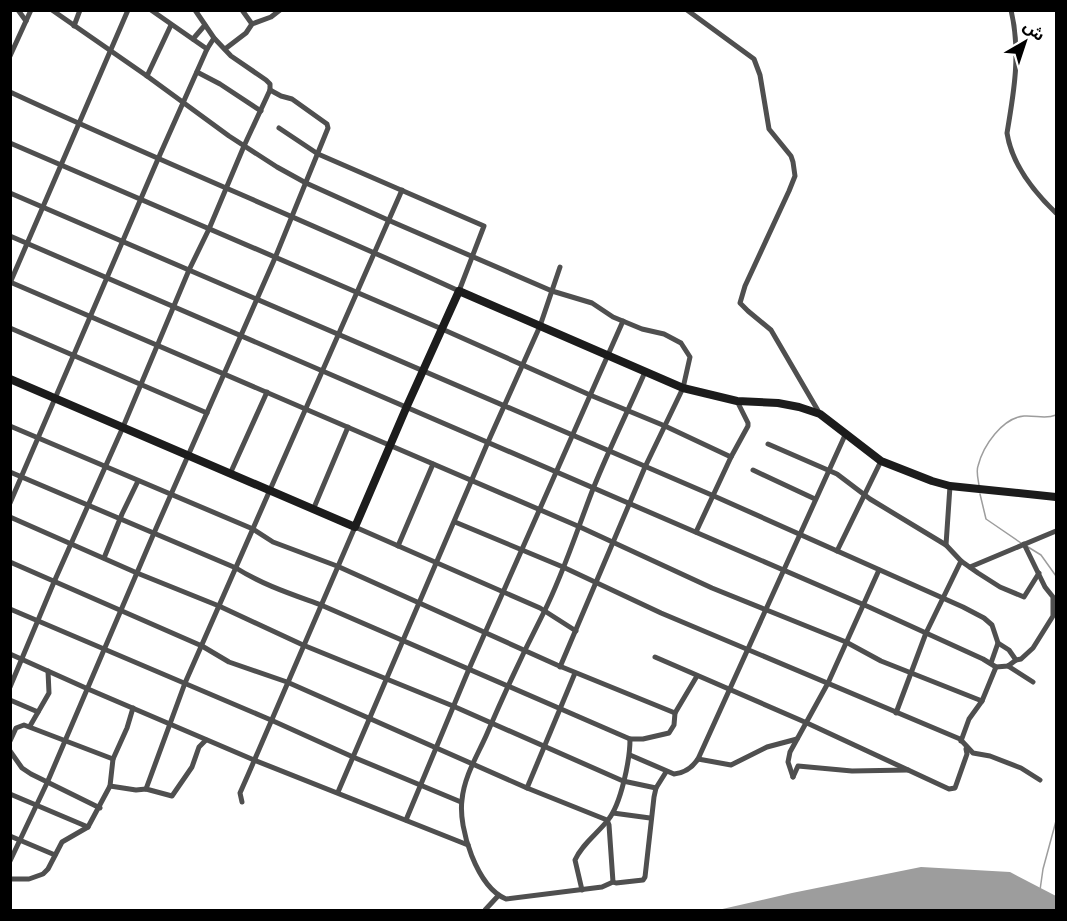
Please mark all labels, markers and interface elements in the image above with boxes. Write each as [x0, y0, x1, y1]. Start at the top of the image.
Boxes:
north arrow [995, 12, 1055, 72]
text: ش [1020, 16, 1049, 45]

